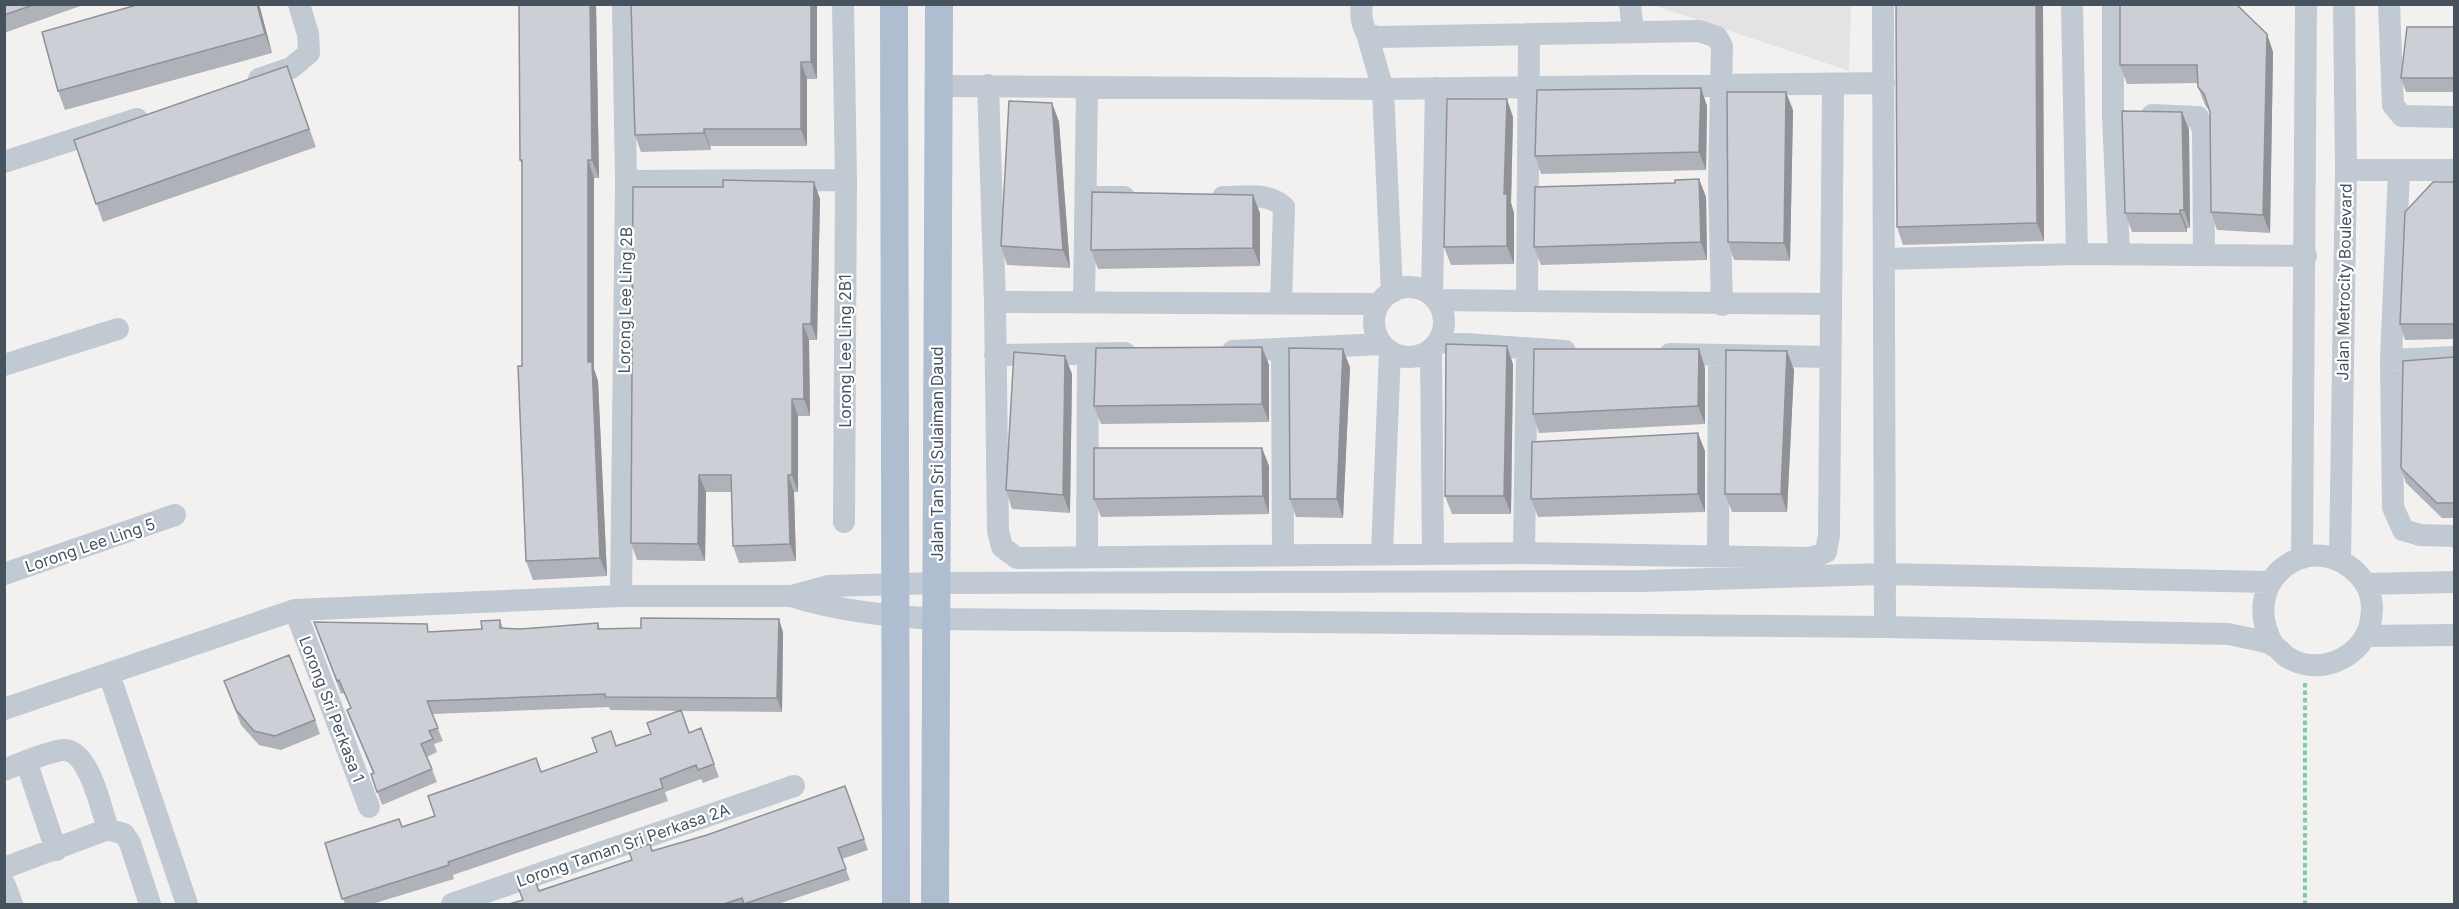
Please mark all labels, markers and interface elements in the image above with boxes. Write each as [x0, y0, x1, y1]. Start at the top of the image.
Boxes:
street label: Jalan Metrocity Boulevard [2332, 183, 2356, 381]
street label: Lorong Lee Ling 2B [614, 226, 636, 374]
street label: Lorong Lee Ling 2B1 [835, 274, 855, 428]
street label: Jalan Tan Sri Sulaiman Daud [927, 346, 947, 562]
street label: Lorong Lee Ling 5 [22, 513, 158, 577]
street label: Lorong Sri Perkasa 1 [295, 633, 369, 785]
street label: Lorong Taman Sri Perkasa 2A [514, 799, 732, 891]

